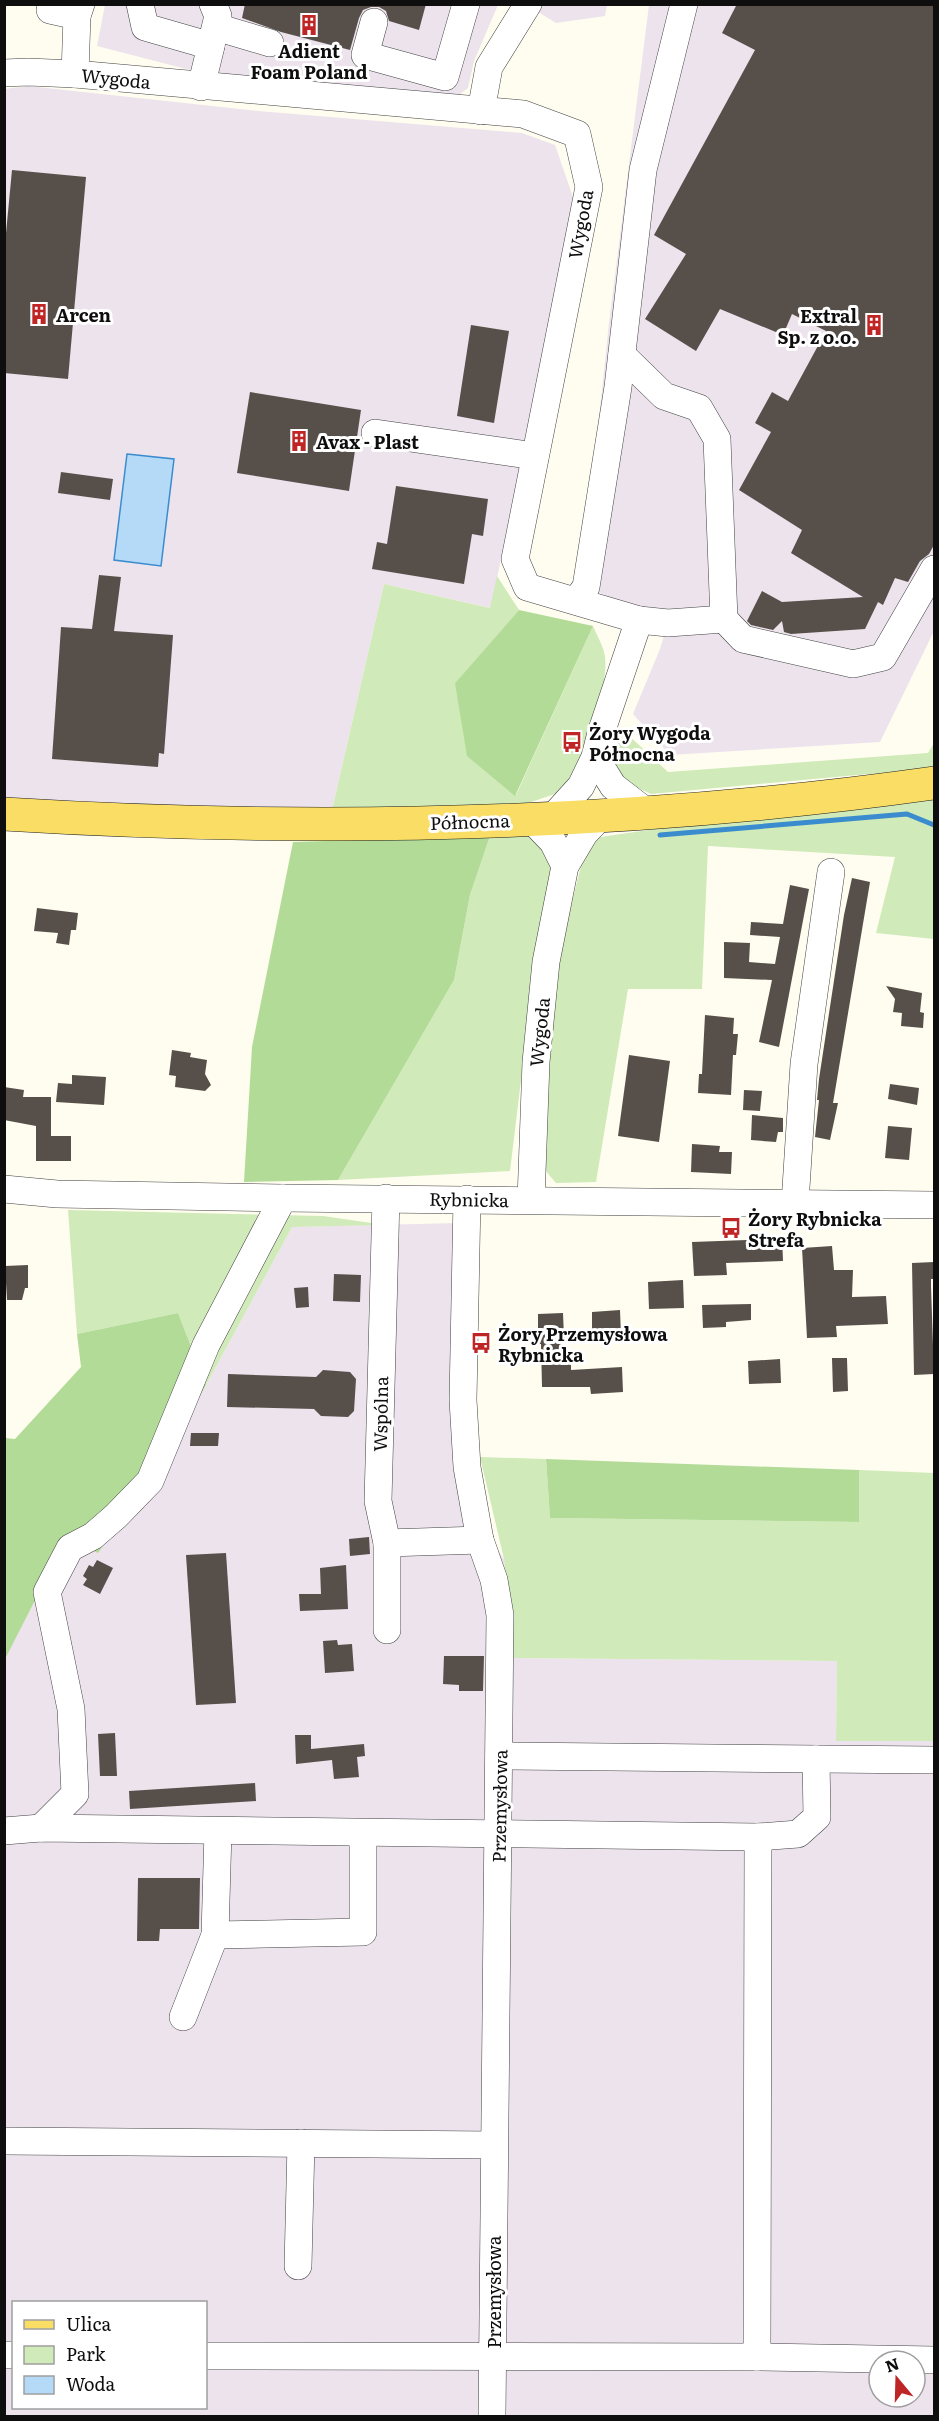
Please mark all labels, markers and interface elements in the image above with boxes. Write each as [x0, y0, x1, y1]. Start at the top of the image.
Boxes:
building icon: Adient Foam Poland [297, 13, 321, 37]
place label: Adient Foam Poland [250, 37, 368, 85]
street label: Wygoda [80, 61, 152, 95]
street label: Wygoda [561, 187, 599, 261]
place label: Arcen [56, 301, 112, 328]
building icon: Arcen [27, 302, 51, 326]
place label: Extral Sp. z o.o. [777, 302, 857, 350]
building icon: Extral Sp. z o.o. [862, 313, 886, 337]
place label: Avax - Plast [316, 428, 419, 455]
building icon: Avax - Plast [287, 429, 311, 453]
place label: Żory Wygoda Północna [589, 719, 711, 767]
bus stop icon: Żory Wygoda Północna [560, 730, 584, 754]
street label: Północna [430, 806, 511, 836]
street label: Wygoda [522, 996, 556, 1068]
street label: Rybnicka [429, 1185, 509, 1213]
place label: Żory Rybnicka Strefa [748, 1205, 882, 1253]
bus stop icon: Żory Rybnicka Strefa [719, 1216, 743, 1240]
place label: Żory Przemysłowa Rybnicka [498, 1320, 668, 1368]
bus stop icon: Żory Przemysłowa Rybnicka [469, 1331, 493, 1355]
street label: Wspólna [366, 1376, 394, 1452]
street label: Przemysłowa [485, 1749, 513, 1863]
street label: Przemysłowa [480, 2235, 507, 2349]
legend [12, 2301, 207, 2409]
text: Ulica [66, 2310, 112, 2337]
text: Park [66, 2340, 107, 2367]
north arrow [867, 2349, 927, 2409]
text: N [882, 2350, 902, 2377]
text: Woda [66, 2370, 116, 2397]

